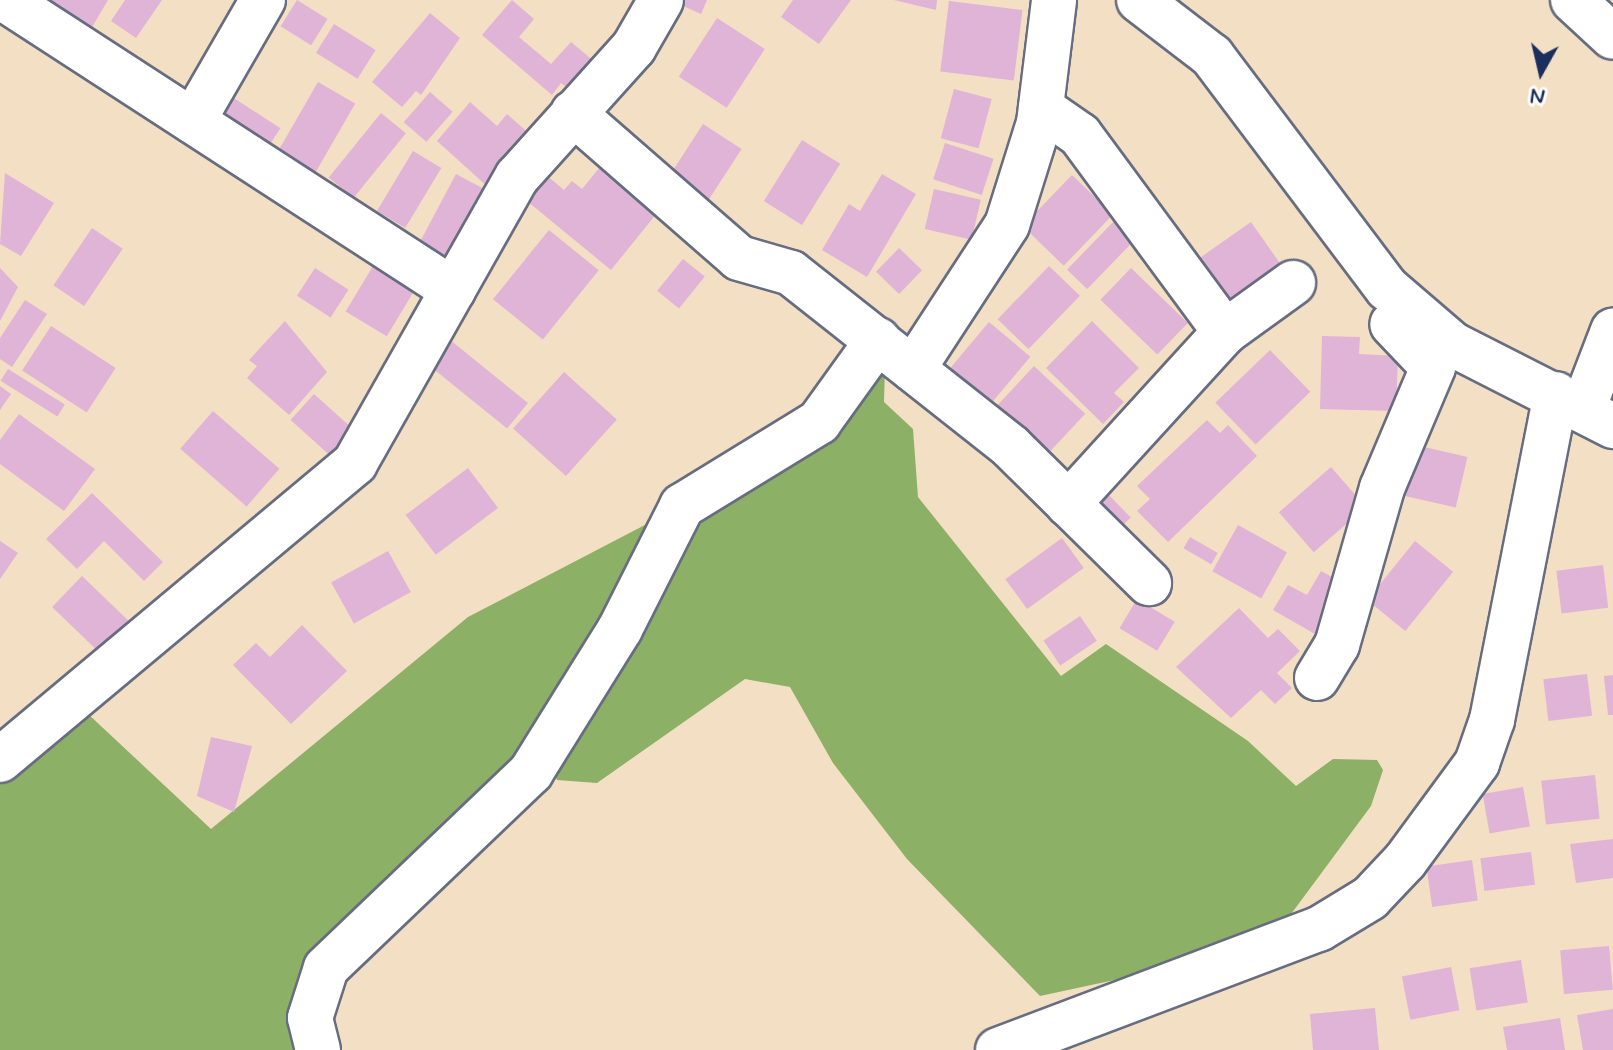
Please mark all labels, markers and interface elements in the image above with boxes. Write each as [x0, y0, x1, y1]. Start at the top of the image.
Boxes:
north arrow [1501, 32, 1581, 112]
text: N [1528, 81, 1547, 111]

